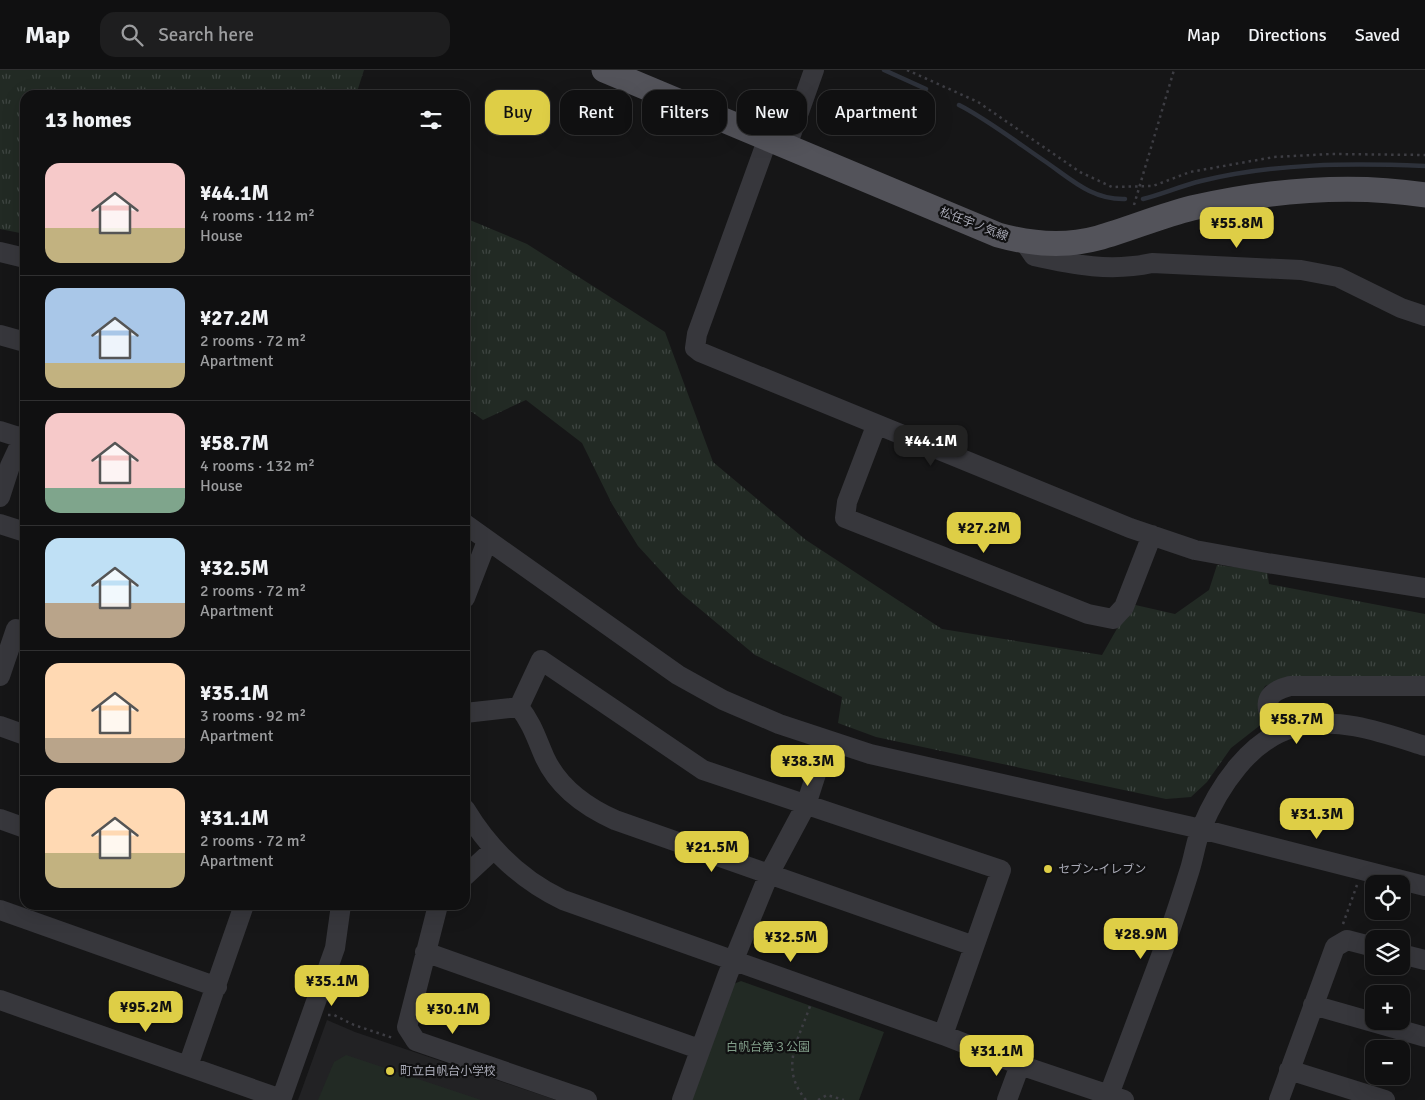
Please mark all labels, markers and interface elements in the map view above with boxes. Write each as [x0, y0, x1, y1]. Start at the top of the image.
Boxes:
search box [100, 12, 450, 57]
text: Map [25, 20, 70, 50]
icon: search [118, 21, 146, 49]
text: Search here [158, 23, 254, 47]
text: Map [1187, 24, 1220, 46]
text: Directions [1248, 24, 1327, 46]
text: Saved [1355, 24, 1400, 46]
chip: Buy [485, 90, 550, 135]
chip: Rent [560, 90, 632, 135]
chip: Filters [642, 90, 727, 135]
chip: New [737, 90, 807, 135]
chip: Apartment [817, 90, 935, 135]
icon: filters [417, 106, 445, 134]
text: 13 homes [45, 107, 131, 133]
text: ¥44.1M [200, 180, 269, 206]
icon: home [85, 183, 145, 243]
street label: 松任宇ノ気線 [938, 205, 1010, 244]
text: 4 rooms · 112 m² [200, 206, 315, 226]
pin: ¥55.8M [1196, 206, 1278, 249]
text: ¥55.8M [1211, 213, 1263, 233]
text: House [200, 226, 243, 246]
text: ¥27.2M [200, 305, 269, 331]
icon: home [85, 308, 145, 368]
text: 2 rooms · 72 m² [200, 331, 306, 351]
text: Apartment [200, 351, 273, 371]
pin: ¥44.1M [890, 424, 972, 467]
text: ¥58.7M [200, 430, 269, 456]
text: ¥44.1M [905, 431, 957, 451]
icon: home [85, 433, 145, 493]
text: 4 rooms · 132 m² [200, 456, 315, 476]
text: House [200, 476, 243, 496]
pin: ¥27.2M [943, 512, 1025, 554]
text: ¥27.2M [958, 518, 1010, 538]
text: ¥32.5M [200, 555, 269, 581]
icon: home [85, 558, 145, 618]
text: 2 rooms · 72 m² [200, 581, 306, 601]
text: Apartment [200, 601, 273, 621]
text: ¥35.1M [200, 680, 269, 706]
icon: home [85, 683, 145, 743]
pin: ¥58.7M [1256, 702, 1338, 745]
text: 3 rooms · 92 m² [200, 706, 306, 726]
text: ¥58.7M [1271, 709, 1323, 729]
text: Apartment [200, 726, 273, 746]
pin: ¥38.3M [767, 744, 849, 787]
text: ¥38.3M [782, 751, 834, 771]
pin: ¥31.3M [1276, 798, 1358, 840]
text: ¥31.3M [1291, 804, 1343, 824]
text: ¥31.1M [200, 805, 269, 831]
icon: home [85, 808, 145, 868]
pin: ¥21.5M [671, 830, 753, 873]
text: 2 rooms · 72 m² [200, 831, 306, 851]
text: ¥21.5M [686, 837, 738, 857]
text: Apartment [200, 851, 273, 871]
place label: セブン-イレブン [1058, 862, 1146, 877]
marker: セブン-イレブン [1042, 863, 1054, 875]
map controls [1365, 875, 1410, 1085]
button: locate [1365, 875, 1410, 920]
pin: ¥28.9M [1100, 918, 1182, 960]
pin: ¥32.5M [750, 920, 832, 963]
text: ¥28.9M [1115, 924, 1167, 944]
text: ¥32.5M [765, 927, 817, 947]
button: layers [1365, 930, 1410, 975]
pin: ¥35.1M [291, 964, 373, 1007]
text: ¥35.1M [306, 971, 358, 991]
button: + [1365, 985, 1410, 1030]
pin: ¥95.2M [105, 990, 187, 1033]
pin: ¥30.1M [412, 992, 494, 1035]
text: ¥95.2M [120, 997, 172, 1017]
text: ¥30.1M [427, 999, 479, 1019]
pin: ¥31.1M [956, 1034, 1038, 1077]
park label: 白帆台第３公園 [726, 1040, 810, 1055]
button: − [1365, 1040, 1410, 1085]
text: ¥31.1M [971, 1041, 1023, 1061]
place label: 町立白帆台小学校 [400, 1064, 496, 1079]
marker: 町立白帆台小学校 [384, 1065, 396, 1077]

